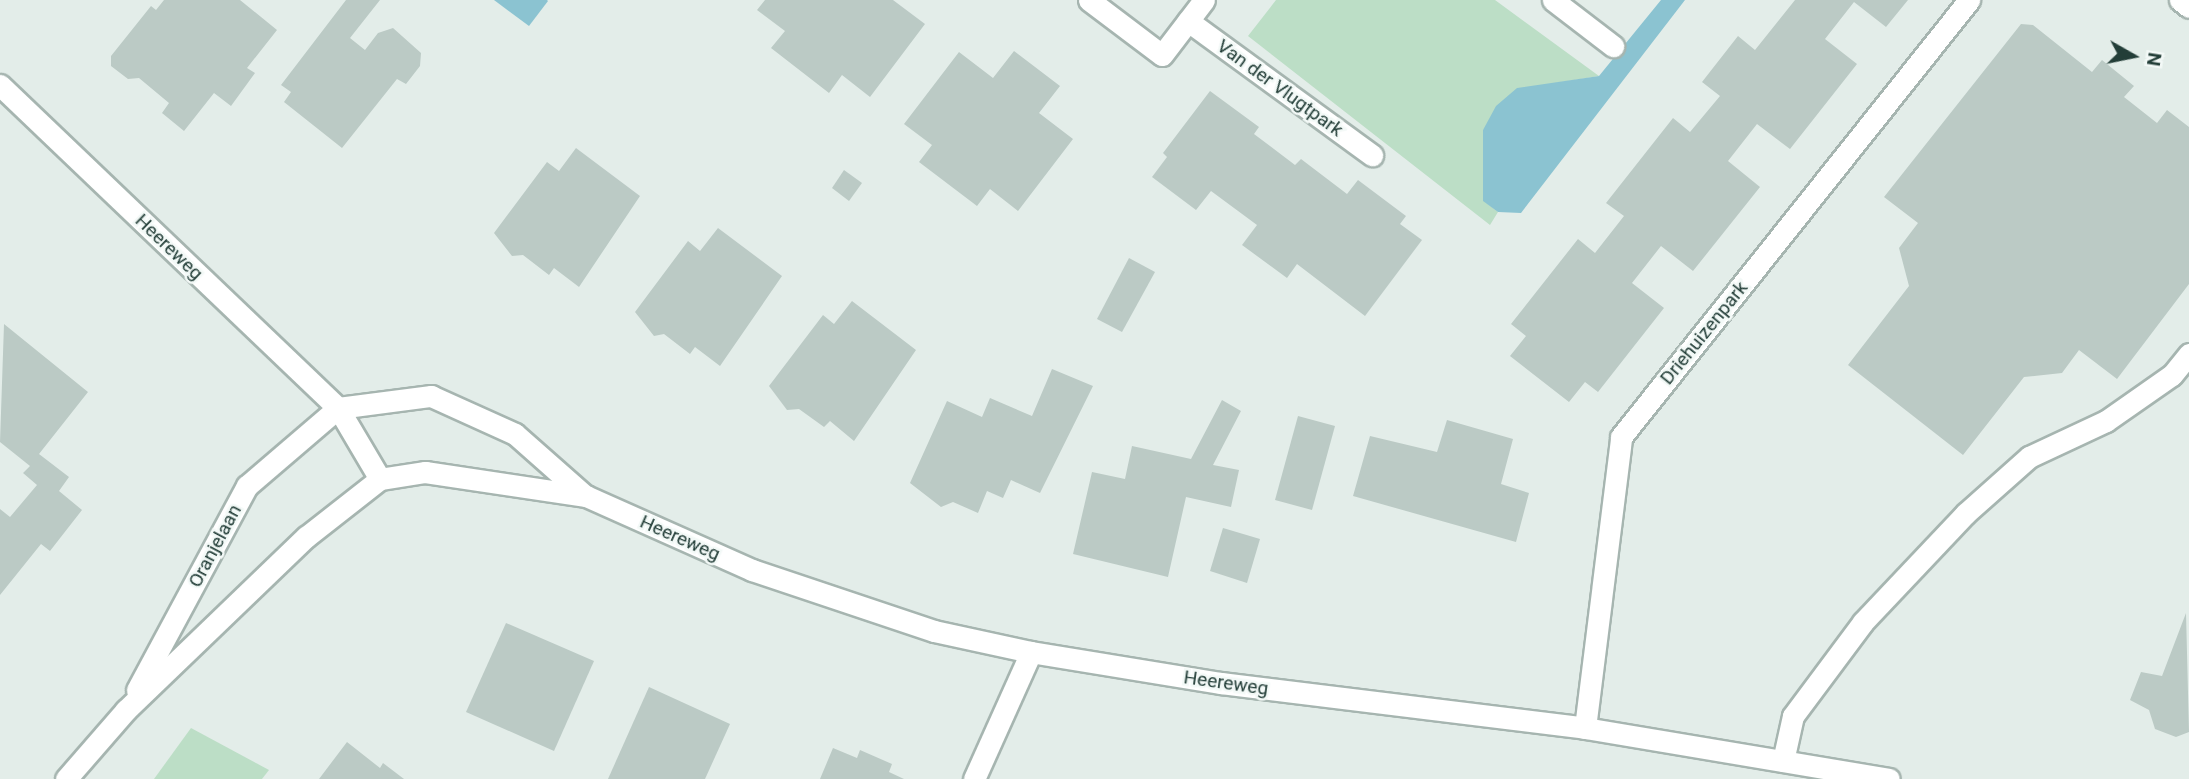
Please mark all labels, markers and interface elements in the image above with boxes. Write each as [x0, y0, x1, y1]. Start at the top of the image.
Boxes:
north arrow [2098, 21, 2168, 91]
street label: Van der Vlugtpark [1213, 35, 1347, 141]
text: N [2142, 51, 2167, 68]
street label: Heereweg [130, 209, 208, 285]
street label: Driehuizenpark [1655, 277, 1753, 389]
street label: Oranjelaan [184, 501, 246, 591]
street label: Heereweg [637, 510, 723, 566]
street label: Heereweg [1182, 666, 1270, 700]

